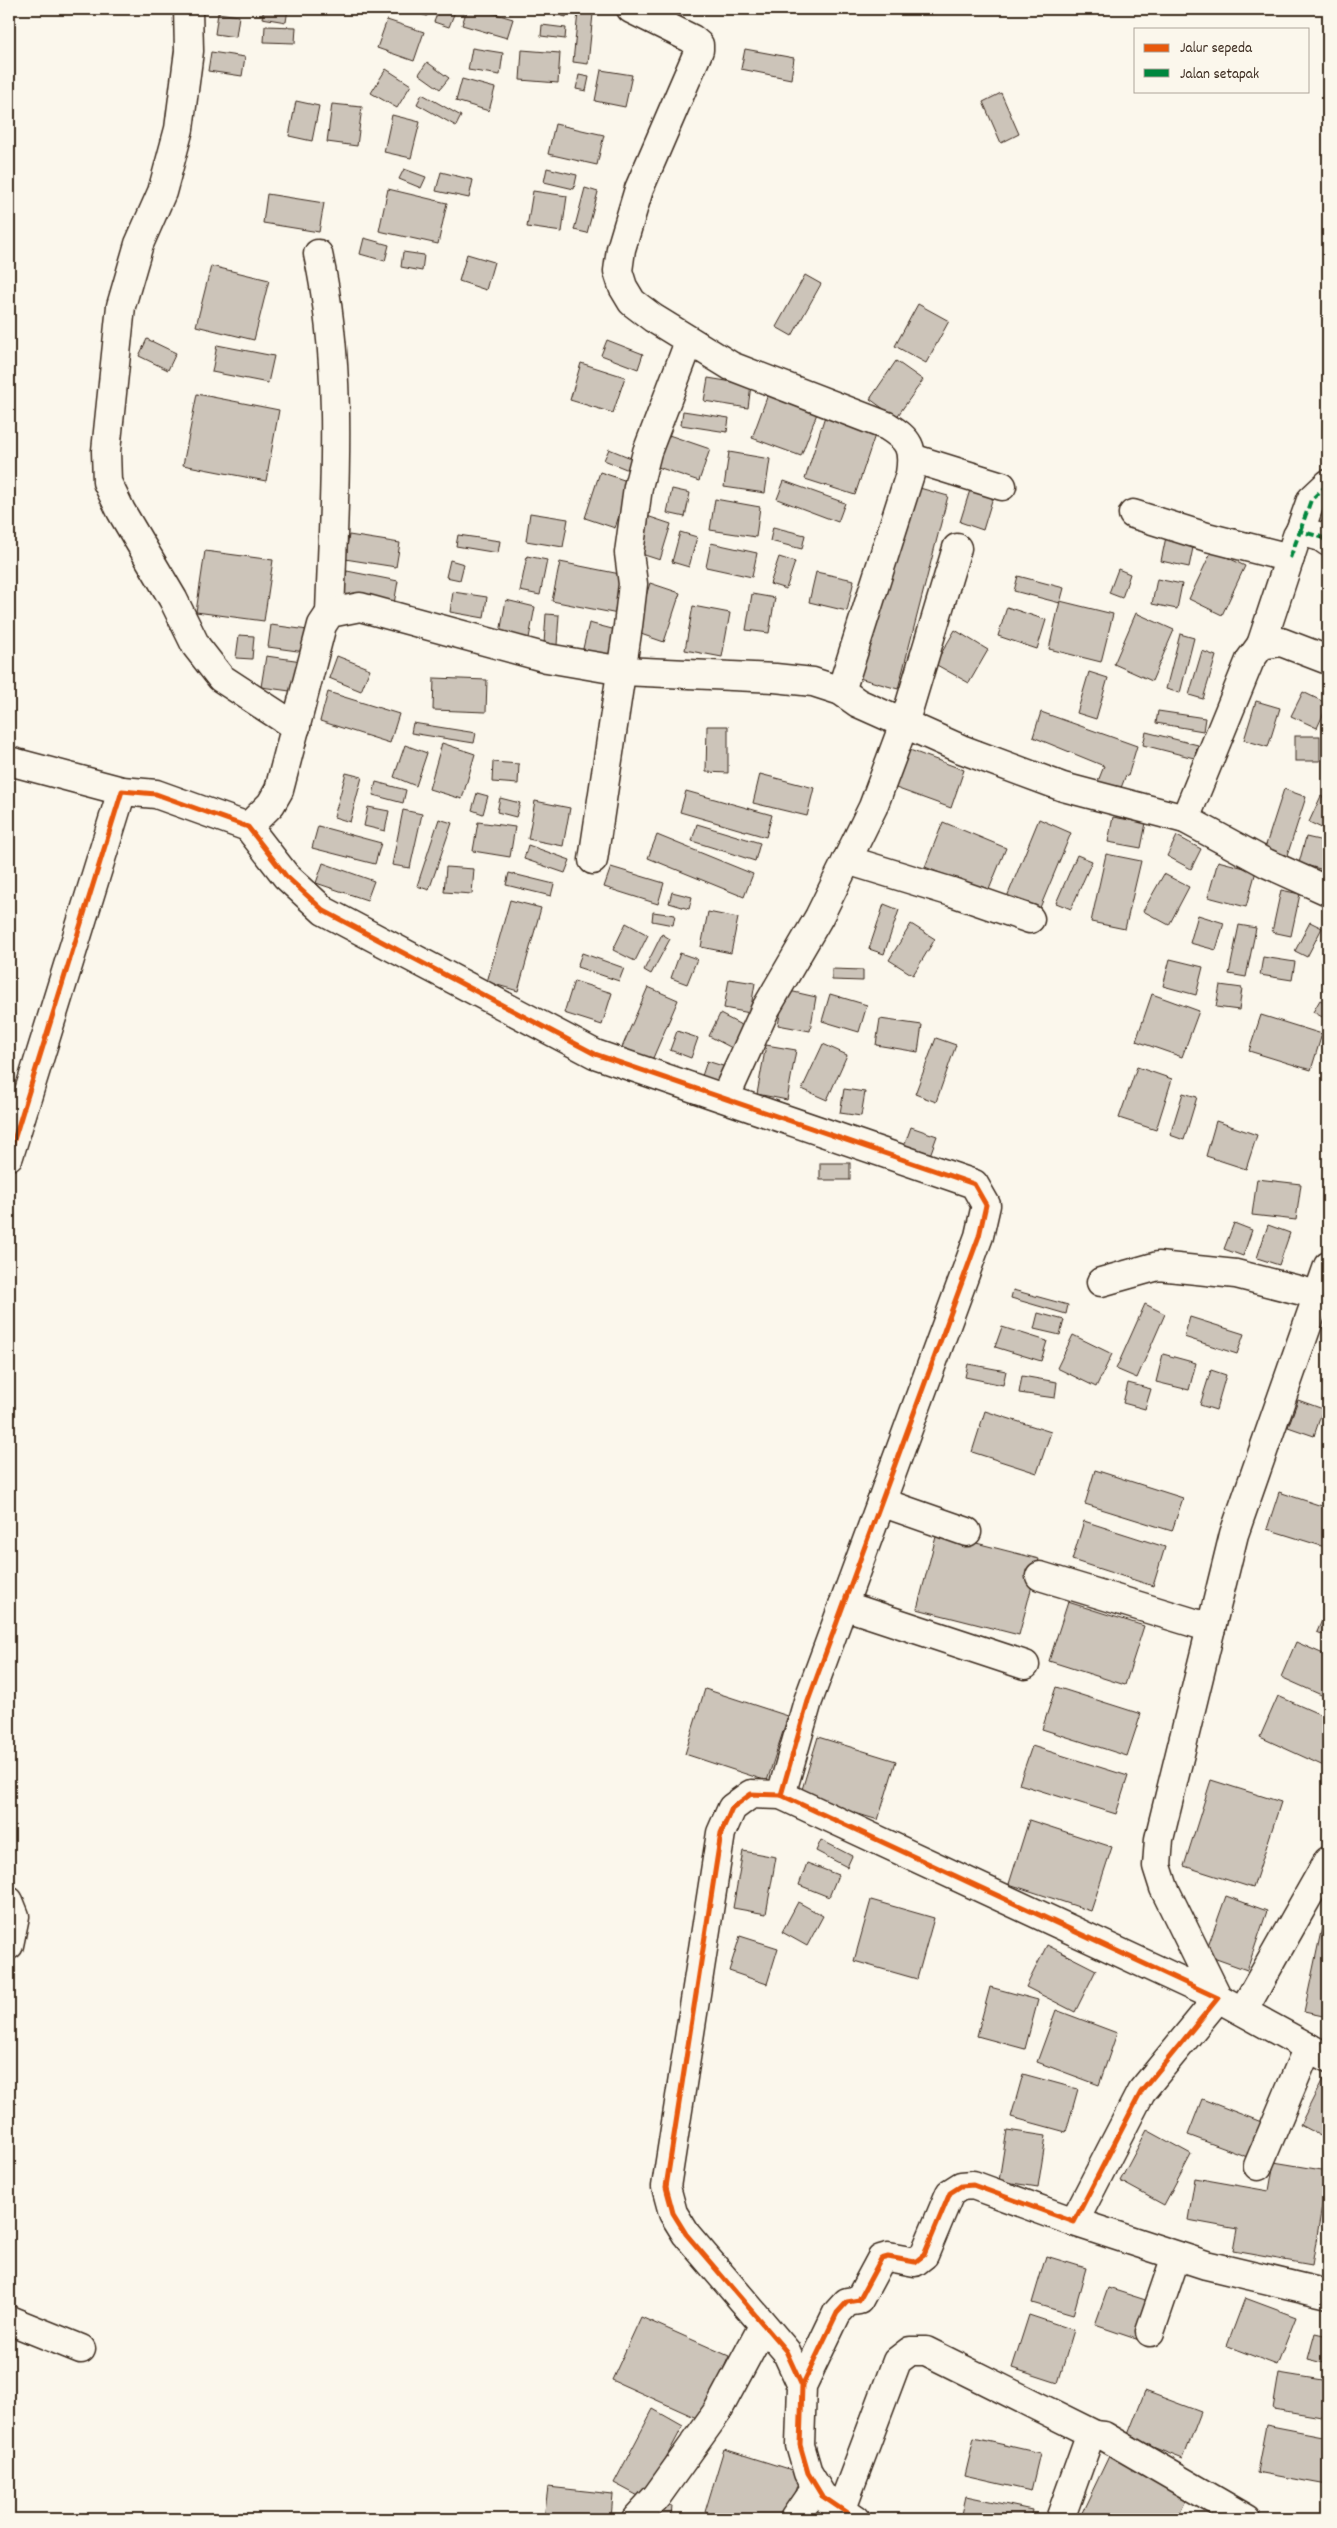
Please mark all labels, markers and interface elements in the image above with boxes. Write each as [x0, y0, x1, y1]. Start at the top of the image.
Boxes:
legend [1134, 28, 1310, 92]
text: Jalur sepeda [1180, 38, 1253, 60]
text: Jalan setapak [1180, 64, 1259, 86]

